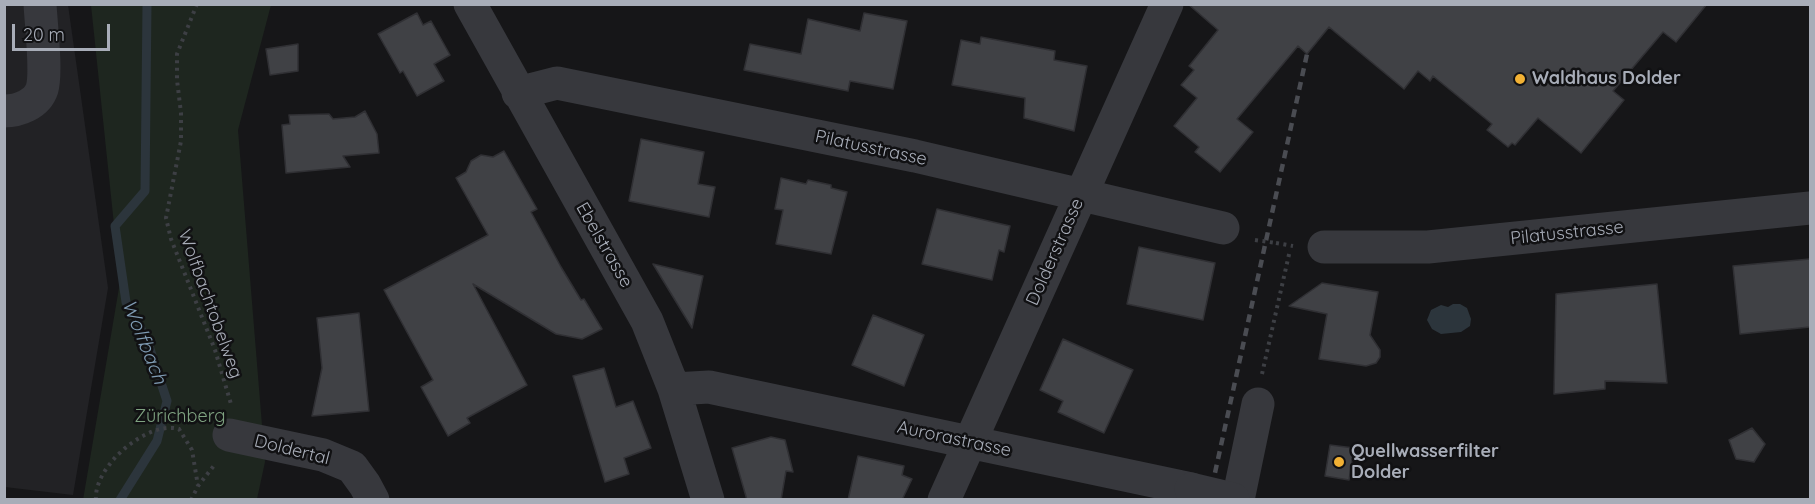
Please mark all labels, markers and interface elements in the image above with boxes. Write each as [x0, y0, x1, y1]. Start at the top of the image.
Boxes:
scale bar [15, 12, 112, 50]
text: 20 m [23, 23, 65, 46]
place label: Waldhaus Dolder [1532, 68, 1681, 90]
marker: Waldhaus Dolder [1513, 72, 1527, 86]
street label: Pilatusstrasse [813, 126, 929, 170]
street label: Dolderstrasse [1022, 195, 1088, 309]
street label: Ebelstrasse [571, 199, 637, 291]
street label: Pilatusstrasse [1509, 216, 1625, 250]
street label: Wolfbachtobelweg [173, 227, 247, 381]
water label: Wolfbach [116, 296, 172, 388]
park label: Zürichberg [134, 406, 226, 428]
street label: Aurorastrasse [895, 416, 1013, 462]
street label: Doldertal [252, 430, 332, 470]
place label: Quellwasserfilter Dolder [1351, 441, 1499, 484]
marker: Quellwasserfilter Dolder [1332, 455, 1346, 469]

